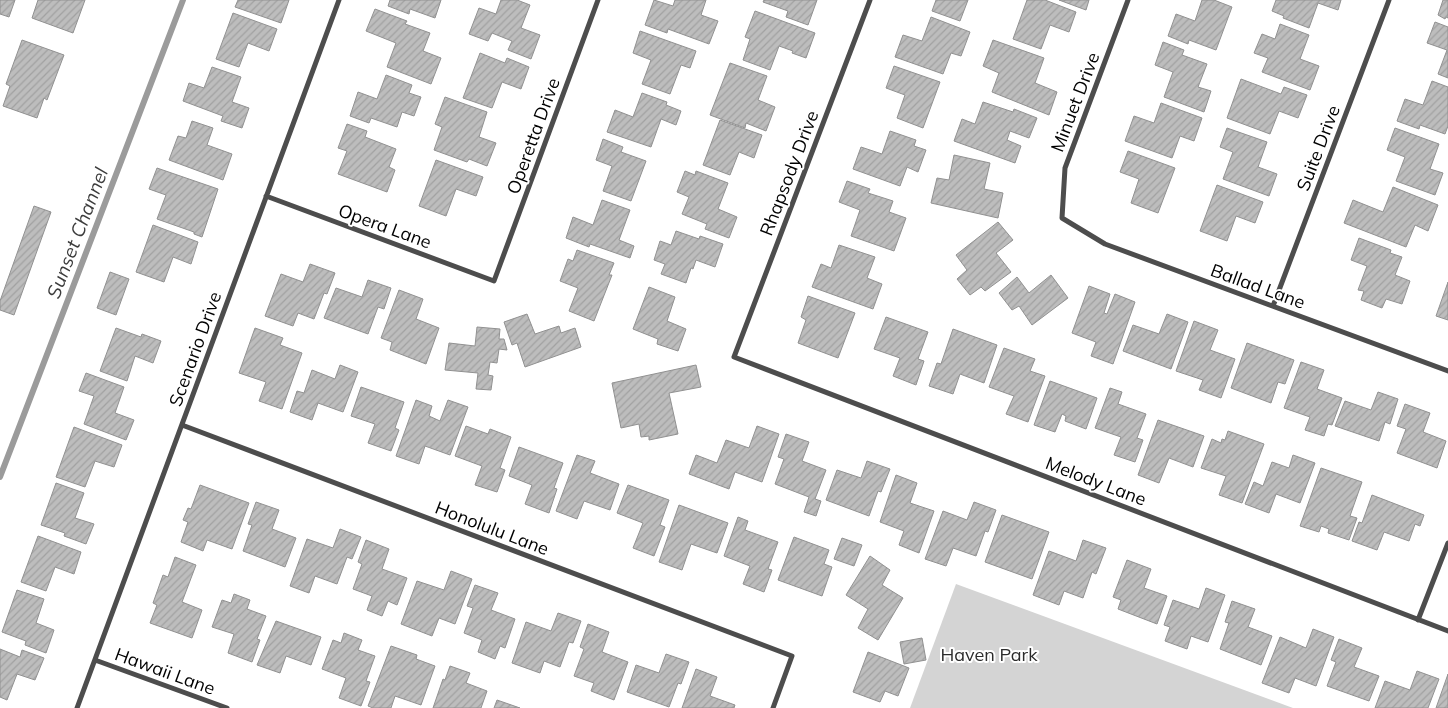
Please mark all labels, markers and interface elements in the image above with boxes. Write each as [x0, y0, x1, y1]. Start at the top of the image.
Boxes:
street label: Minuet Drive [1045, 49, 1105, 155]
street label: Operetta Drive [501, 75, 565, 197]
street label: Suite Drive [1291, 102, 1345, 194]
street label: Rhapsody Drive [755, 107, 823, 239]
water label: Sunset Channel [41, 164, 113, 302]
street label: Opera Lane [335, 199, 435, 253]
street label: Ballad Lane [1208, 258, 1308, 314]
street label: Scenario Drive [164, 289, 226, 409]
street label: Melody Lane [1042, 451, 1150, 511]
street label: Honolulu Lane [432, 496, 552, 560]
street label: Hawaii Lane [112, 642, 218, 700]
park label: Haven Park [941, 643, 1038, 666]

